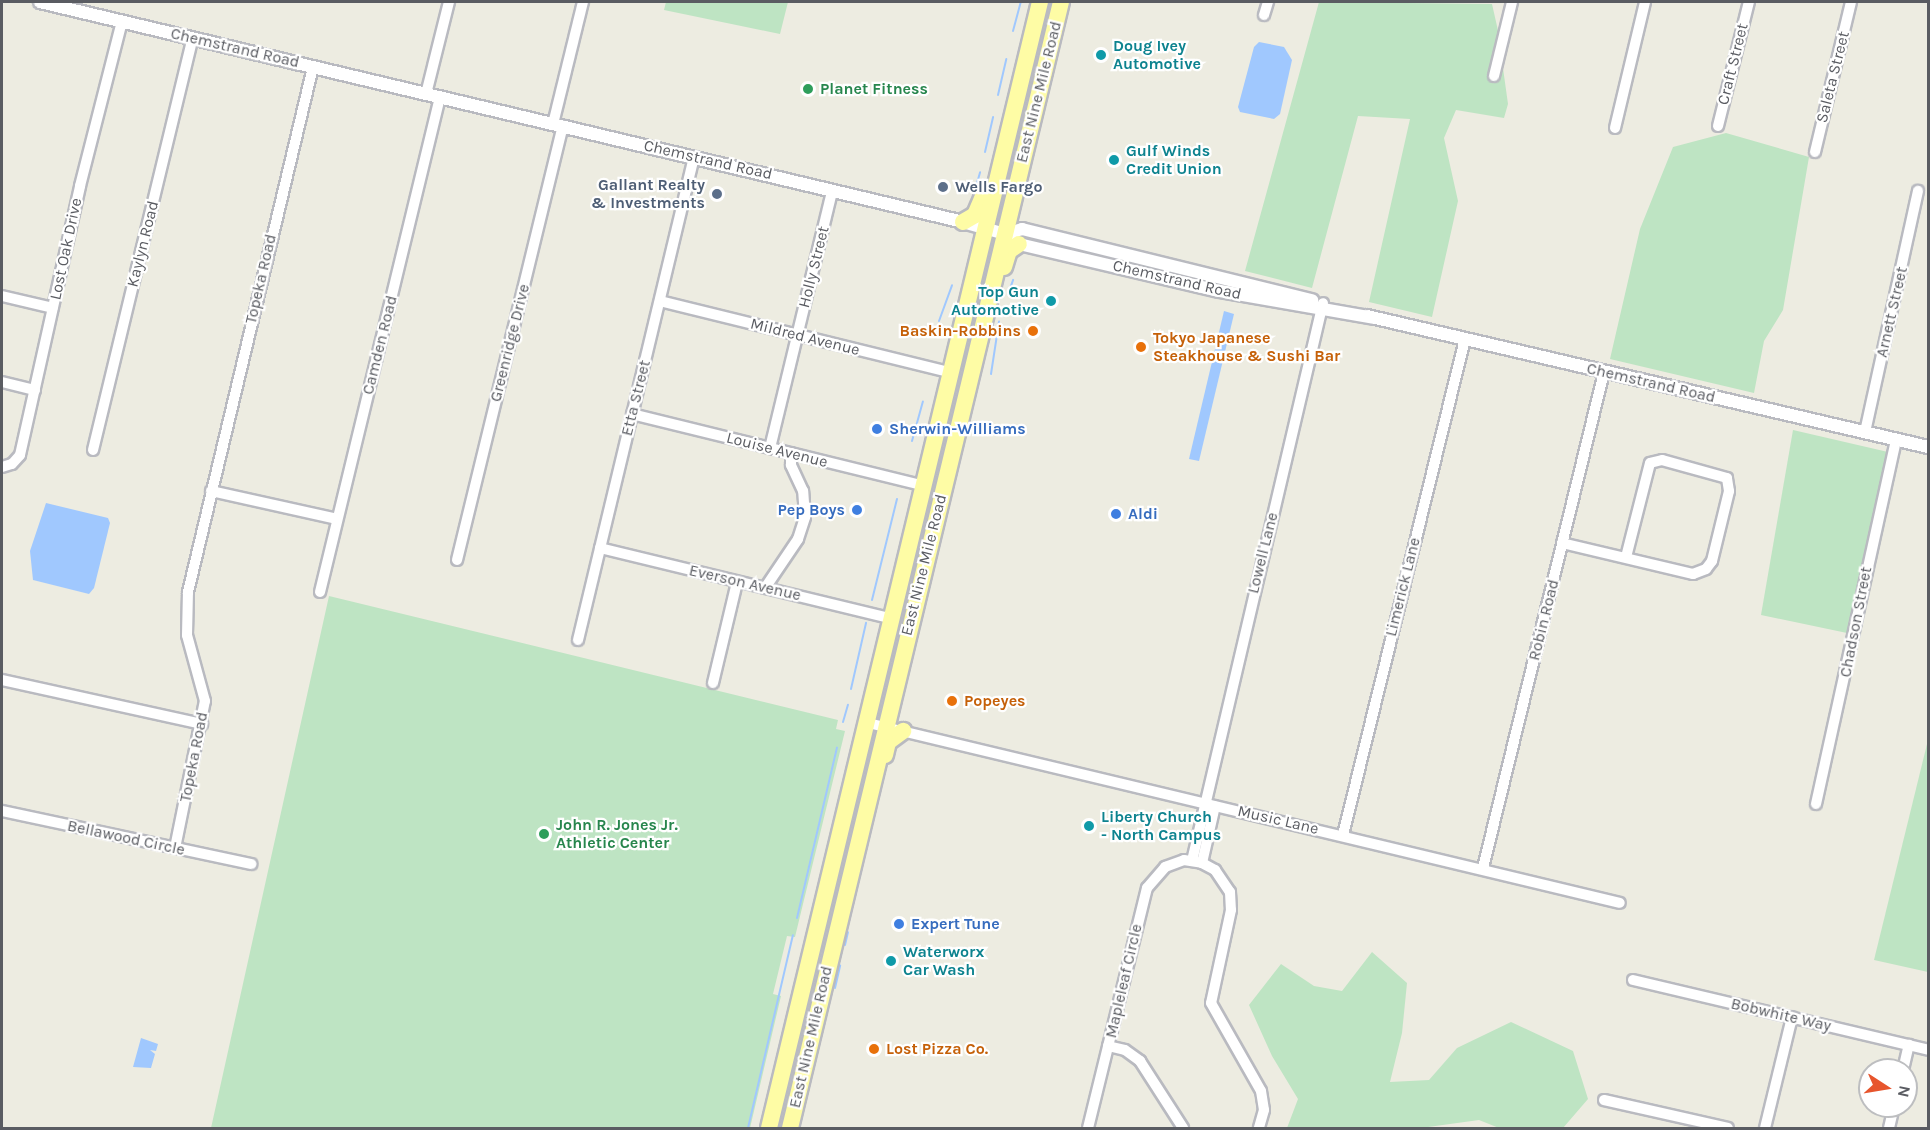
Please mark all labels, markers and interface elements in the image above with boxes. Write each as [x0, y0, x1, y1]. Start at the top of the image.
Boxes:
street label: East Nine Mile Road [1012, 19, 1066, 165]
street label: Craft Street [1714, 21, 1752, 107]
street label: Chemstrand Road [169, 24, 301, 72]
street label: Saleta Street [1812, 29, 1854, 125]
place label: Doug Ivey Automotive [1113, 36, 1201, 74]
marker: Doug Ivey Automotive [1094, 48, 1108, 62]
place label: Planet Fitness [820, 79, 928, 99]
marker: Planet Fitness [801, 82, 815, 96]
street label: Chemstrand Road [642, 136, 774, 184]
place label: Gulf Winds Credit Union [1126, 141, 1222, 179]
marker: Gulf Winds Credit Union [1107, 153, 1121, 167]
place label: Gallant Realty & Investments [591, 175, 705, 213]
place label: Wells Fargo [955, 177, 1042, 197]
marker: Wells Fargo [936, 180, 950, 194]
marker: Gallant Realty & Investments [710, 187, 724, 201]
street label: Lost Oak Drive [46, 196, 86, 302]
street label: Kaylyn Road [123, 199, 163, 289]
street label: Holly Street [795, 224, 833, 310]
street label: Topeka Road [241, 232, 281, 326]
street label: Chemstrand Road [1111, 256, 1243, 304]
street label: Arnett Street [1872, 265, 1912, 359]
street label: Greenridge Drive [486, 282, 534, 404]
place label: Top Gun Automotive [951, 282, 1039, 320]
street label: Camden Road [358, 293, 402, 397]
marker: Top Gun Automotive [1044, 294, 1058, 308]
street label: Mildred Avenue [748, 314, 862, 360]
place label: Baskin-Robbins [900, 321, 1021, 341]
marker: Baskin-Robbins [1026, 324, 1040, 338]
place label: Tokyo Japanese Steakhouse & Sushi Bar [1153, 328, 1340, 366]
marker: Tokyo Japanese Steakhouse & Sushi Bar [1134, 340, 1148, 354]
street label: Etta Street [617, 358, 655, 438]
street label: Chemstrand Road [1585, 359, 1717, 407]
place label: Sherwin-Williams [889, 419, 1026, 439]
marker: Sherwin-Williams [870, 422, 884, 436]
street label: Louise Avenue [724, 428, 830, 472]
street label: East Nine Mile Road [897, 492, 951, 638]
place label: Pep Boys [778, 500, 845, 520]
marker: Pep Boys [850, 503, 864, 517]
place label: Aldi [1128, 504, 1158, 524]
marker: Aldi [1109, 507, 1123, 521]
street label: Lowell Lane [1244, 510, 1282, 596]
street label: Limerick Lane [1381, 536, 1425, 638]
street label: Everson Avenue [687, 561, 803, 605]
street label: Chadson Street [1836, 565, 1876, 679]
street label: Robin Road [1525, 577, 1563, 663]
place label: Popeyes [964, 691, 1026, 711]
marker: Popeyes [945, 694, 959, 708]
street label: Topeka Road [176, 710, 212, 804]
street label: Music Lane [1236, 801, 1320, 839]
place label: Liberty Church - North Campus [1101, 807, 1221, 845]
place label: John R. Jones Jr. Athletic Center [556, 815, 678, 853]
street label: Bellawood Circle [66, 816, 186, 860]
marker: Liberty Church - North Campus [1082, 819, 1096, 833]
marker: John R. Jones Jr. Athletic Center [537, 827, 551, 841]
place label: Expert Tune [911, 914, 1000, 934]
marker: Expert Tune [892, 917, 906, 931]
street label: Mapleleaf Circle [1102, 922, 1146, 1040]
place label: Waterworx Car Wash [903, 942, 984, 980]
marker: Waterworx Car Wash [884, 954, 898, 968]
street label: East Nine Mile Road [785, 964, 837, 1110]
street label: Bobwhite Way [1729, 994, 1833, 1036]
place label: Lost Pizza Co. [886, 1039, 988, 1059]
marker: Lost Pizza Co. [867, 1042, 881, 1056]
north arrow [1858, 1058, 1918, 1118]
text: N [1894, 1084, 1915, 1099]

